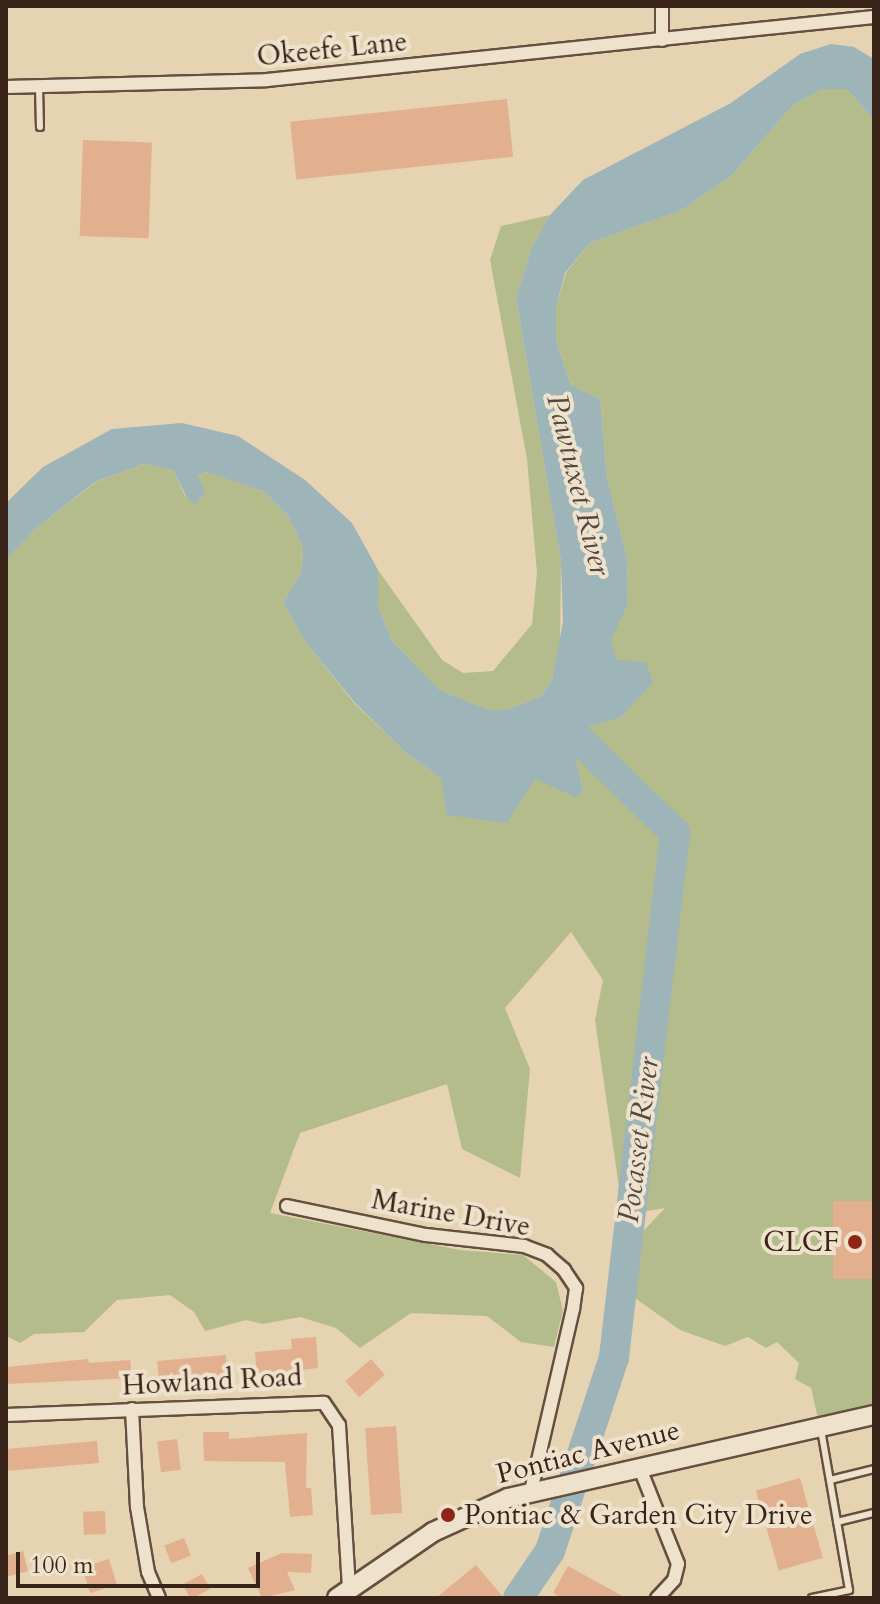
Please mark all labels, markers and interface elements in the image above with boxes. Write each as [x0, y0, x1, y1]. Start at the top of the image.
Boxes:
street label: Okeefe Lane [255, 24, 409, 74]
water label: Pawtuxet River [538, 391, 618, 579]
water label: Pocasset River [611, 1055, 667, 1225]
street label: Marine Drive [369, 1183, 533, 1243]
place label: CLCF [763, 1225, 839, 1259]
marker: CLCF [846, 1233, 864, 1251]
street label: Howland Road [121, 1360, 303, 1402]
street label: Pontiac Avenue [493, 1413, 683, 1491]
place label: Pontiac & Garden City Drive [464, 1498, 813, 1532]
marker: Pontiac & Garden City Drive [439, 1506, 457, 1524]
scale bar [20, 1536, 264, 1586]
text: 100 m [30, 1549, 94, 1582]

